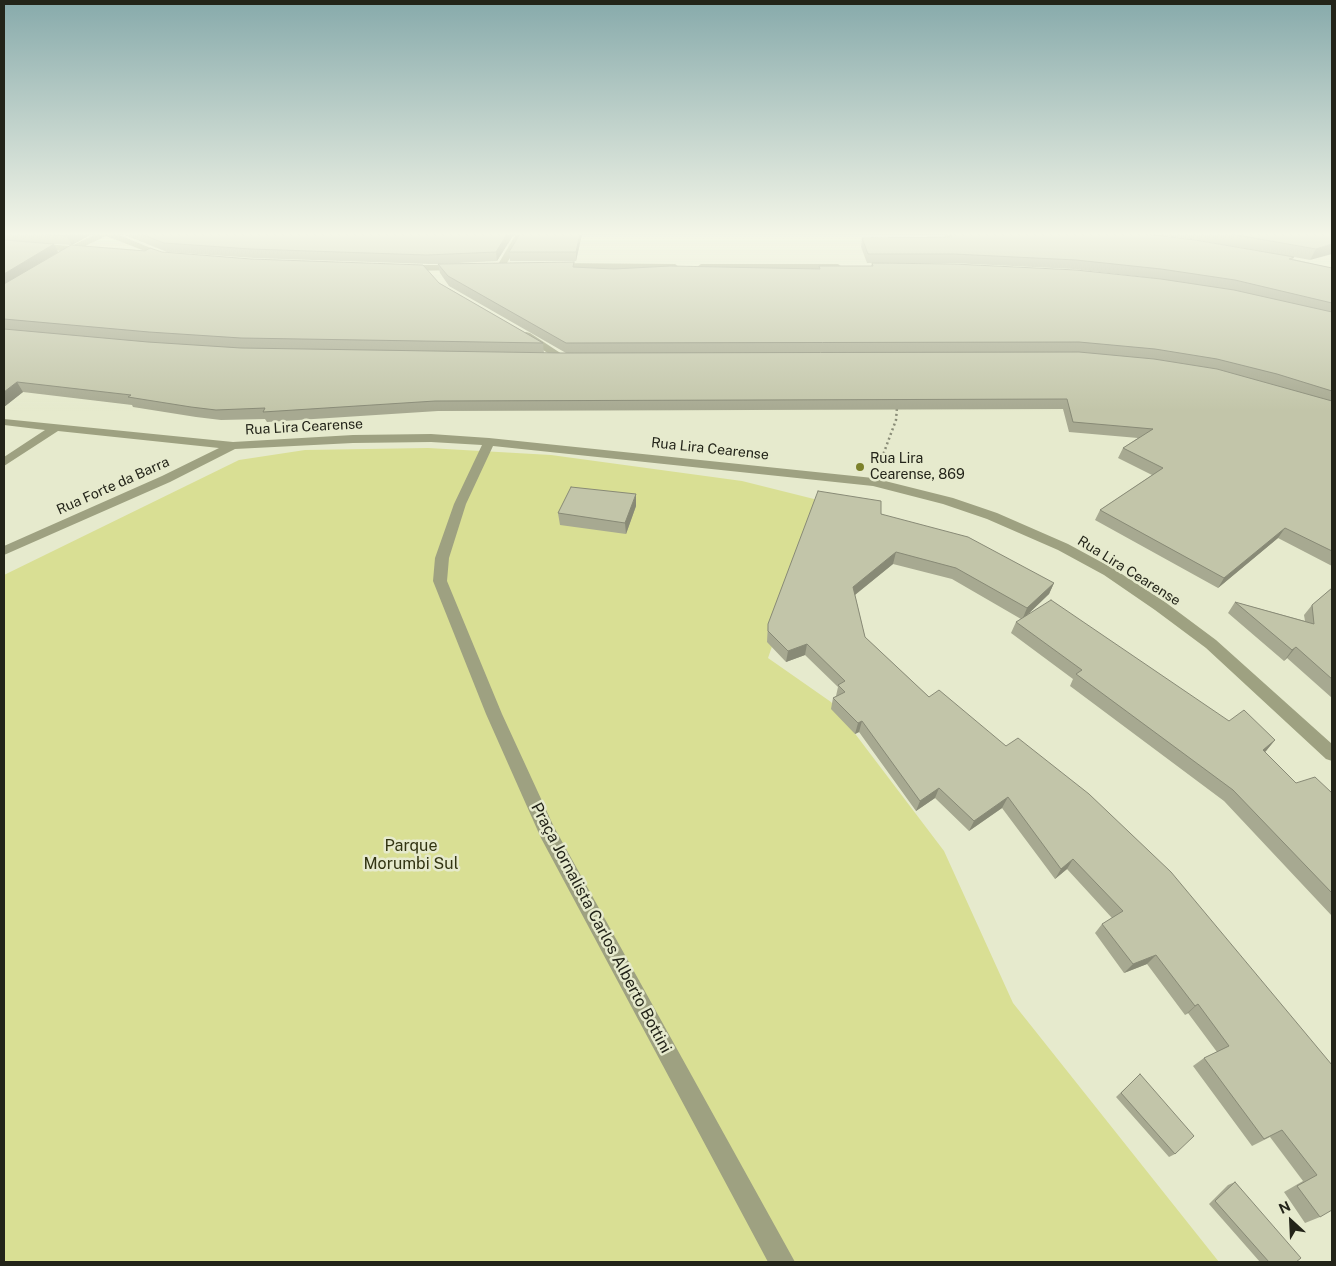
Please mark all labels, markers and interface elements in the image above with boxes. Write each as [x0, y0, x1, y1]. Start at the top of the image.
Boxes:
street label: Rua Lira Cearense [245, 416, 363, 438]
street label: Rua Lira Cearense [650, 434, 770, 464]
place label: Rua Lira Cearense, 869 [870, 451, 965, 484]
street label: Rua Forte da Barra [54, 454, 172, 518]
marker: Rua Lira Cearense, 869 [854, 461, 866, 473]
street label: Rua Lira Cearense [1074, 533, 1184, 609]
street label: Praça Jornalista Carlos Alberto Bottini [527, 799, 675, 1057]
park label: Parque Morumbi Sul [364, 836, 458, 874]
north arrow [1266, 1196, 1316, 1246]
text: N [1276, 1198, 1293, 1217]

